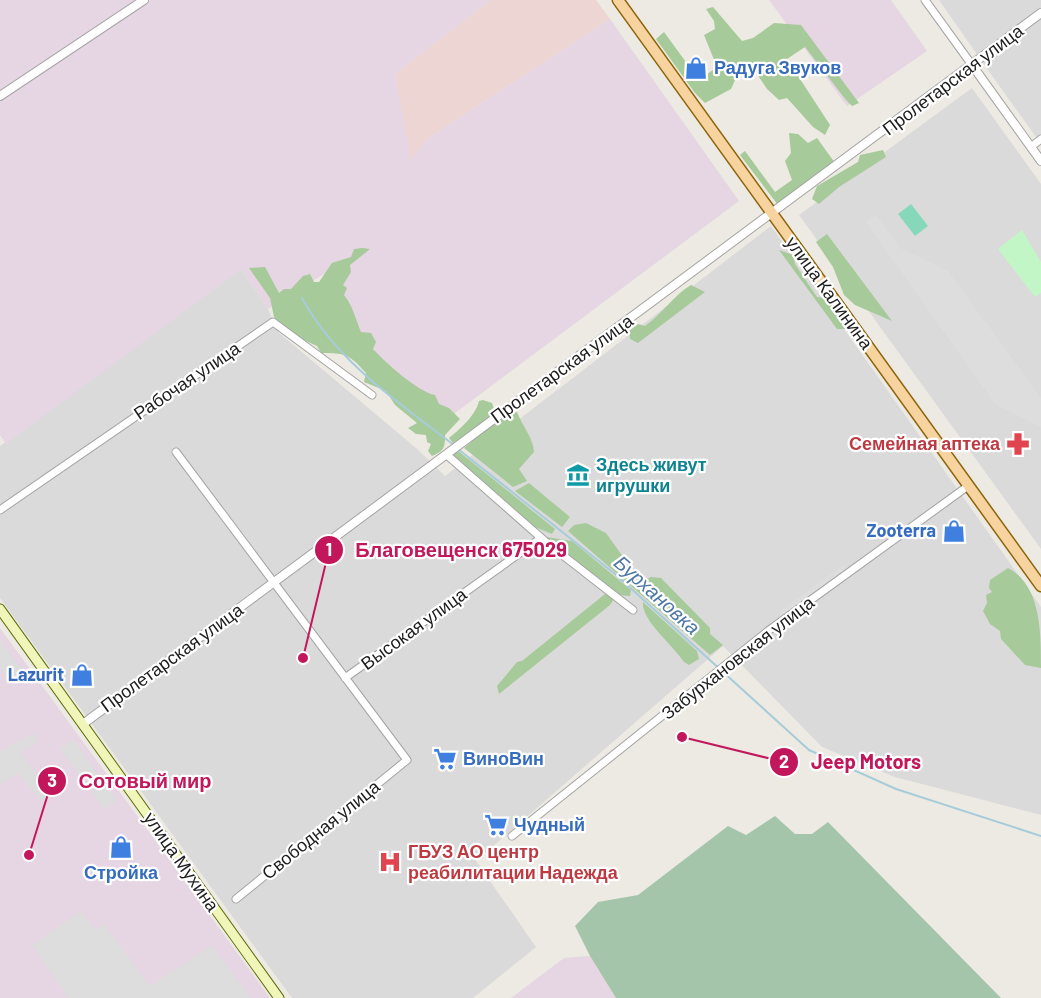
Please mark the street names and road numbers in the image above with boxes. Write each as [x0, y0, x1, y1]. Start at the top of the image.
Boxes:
street label: Пролетарская улица [878, 18, 1028, 139]
street label: улица Калинина [782, 232, 879, 354]
street label: Пролетарская улица [486, 309, 638, 427]
street label: Рабочая улица [129, 336, 245, 424]
street label: Высокая улица [356, 582, 471, 674]
street label: Забурхановская улица [657, 590, 819, 724]
street label: Пролетарская улица [96, 598, 248, 716]
street label: Свободная улица [257, 774, 385, 884]
street label: улица Мухина [139, 807, 225, 916]

